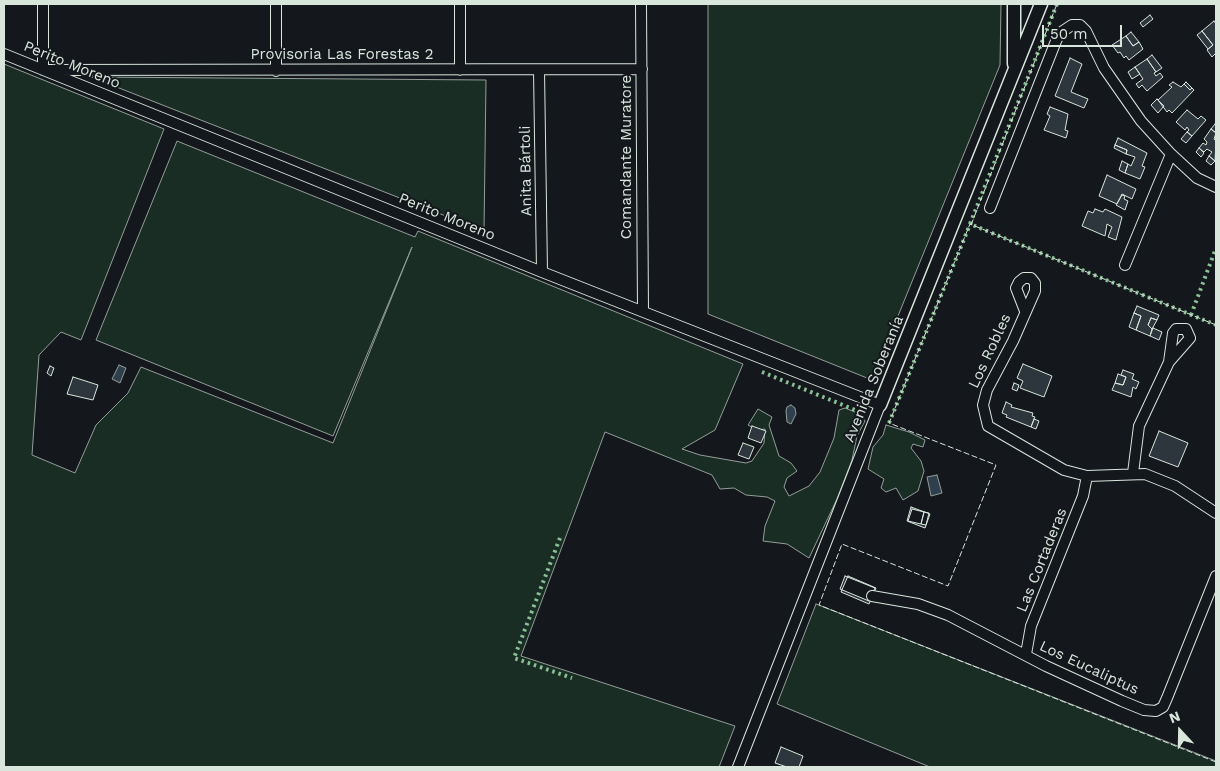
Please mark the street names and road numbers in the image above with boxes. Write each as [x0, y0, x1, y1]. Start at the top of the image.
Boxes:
street label: Perito Moreno [21, 37, 123, 93]
street label: Provisoria Las Forestas 2 [250, 46, 434, 64]
street label: Comandante Muratore [618, 75, 636, 239]
street label: Anita Bártoli [516, 125, 536, 217]
street label: Perito Moreno [396, 189, 498, 245]
street label: Los Robles [965, 311, 1015, 391]
street label: Avenida Soberanía [840, 313, 908, 445]
street label: Las Cortaderas [1013, 505, 1071, 615]
street label: Los Eucaliptus [1036, 637, 1142, 699]

